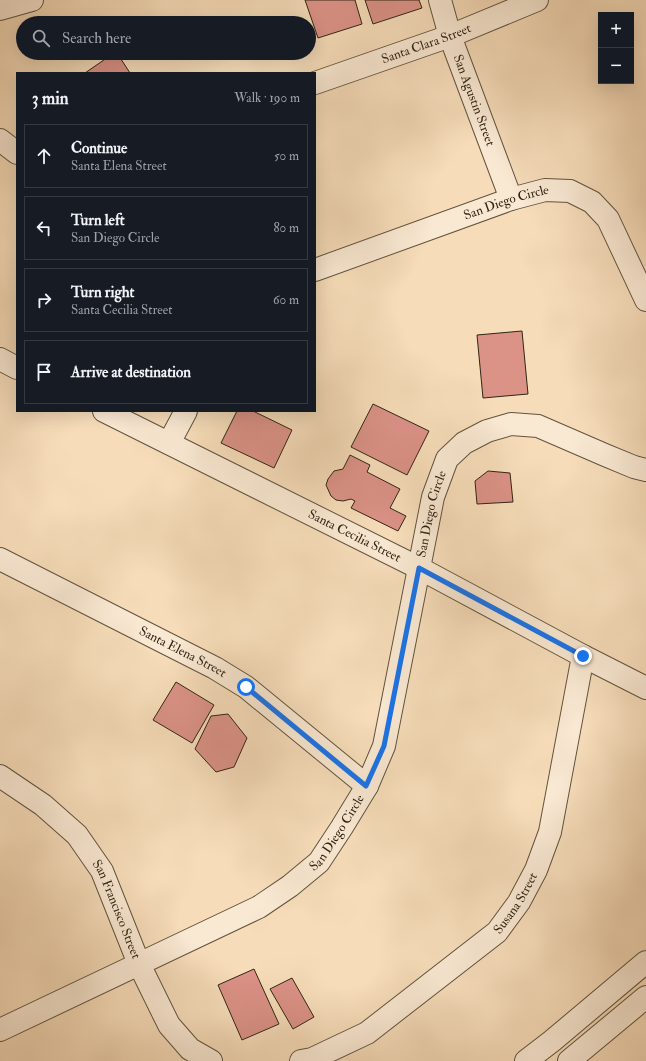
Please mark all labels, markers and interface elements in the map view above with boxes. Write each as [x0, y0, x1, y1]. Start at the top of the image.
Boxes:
map controls [598, 12, 634, 84]
button: + [598, 12, 634, 48]
search box [16, 16, 316, 60]
street label: Santa Clara Street [379, 20, 473, 67]
icon: search [30, 27, 52, 49]
text: Search here [62, 29, 131, 48]
button: − [598, 48, 634, 84]
street label: San Agustin Street [450, 52, 498, 148]
text: 3 min [32, 88, 69, 109]
text: Walk · 190 m [234, 90, 300, 106]
text: Continue [71, 139, 127, 158]
icon: ahead [33, 145, 55, 167]
text: 50 m [274, 148, 299, 164]
text: Santa Elena Street [71, 158, 167, 174]
street label: San Diego Circle [461, 182, 550, 223]
text: Turn left [71, 211, 125, 230]
icon: left [33, 217, 55, 239]
text: 80 m [273, 220, 299, 236]
text: San Diego Circle [71, 230, 159, 246]
text: Turn right [71, 283, 134, 302]
icon: right [33, 289, 55, 311]
text: 60 m [273, 292, 299, 308]
text: Santa Cecilia Street [71, 302, 172, 318]
icon: arrive [33, 361, 55, 383]
text: Arrive at destination [71, 363, 191, 382]
street label: San Diego Circle [413, 468, 450, 559]
street label: Santa Cecilia Street [306, 506, 404, 566]
street label: Santa Elena Street [136, 623, 229, 681]
route end [574, 647, 592, 665]
route start [237, 678, 255, 696]
street label: San Diego Circle [306, 791, 368, 875]
street label: San Francisco Street [89, 857, 144, 961]
street label: Susana Street [490, 870, 541, 937]

